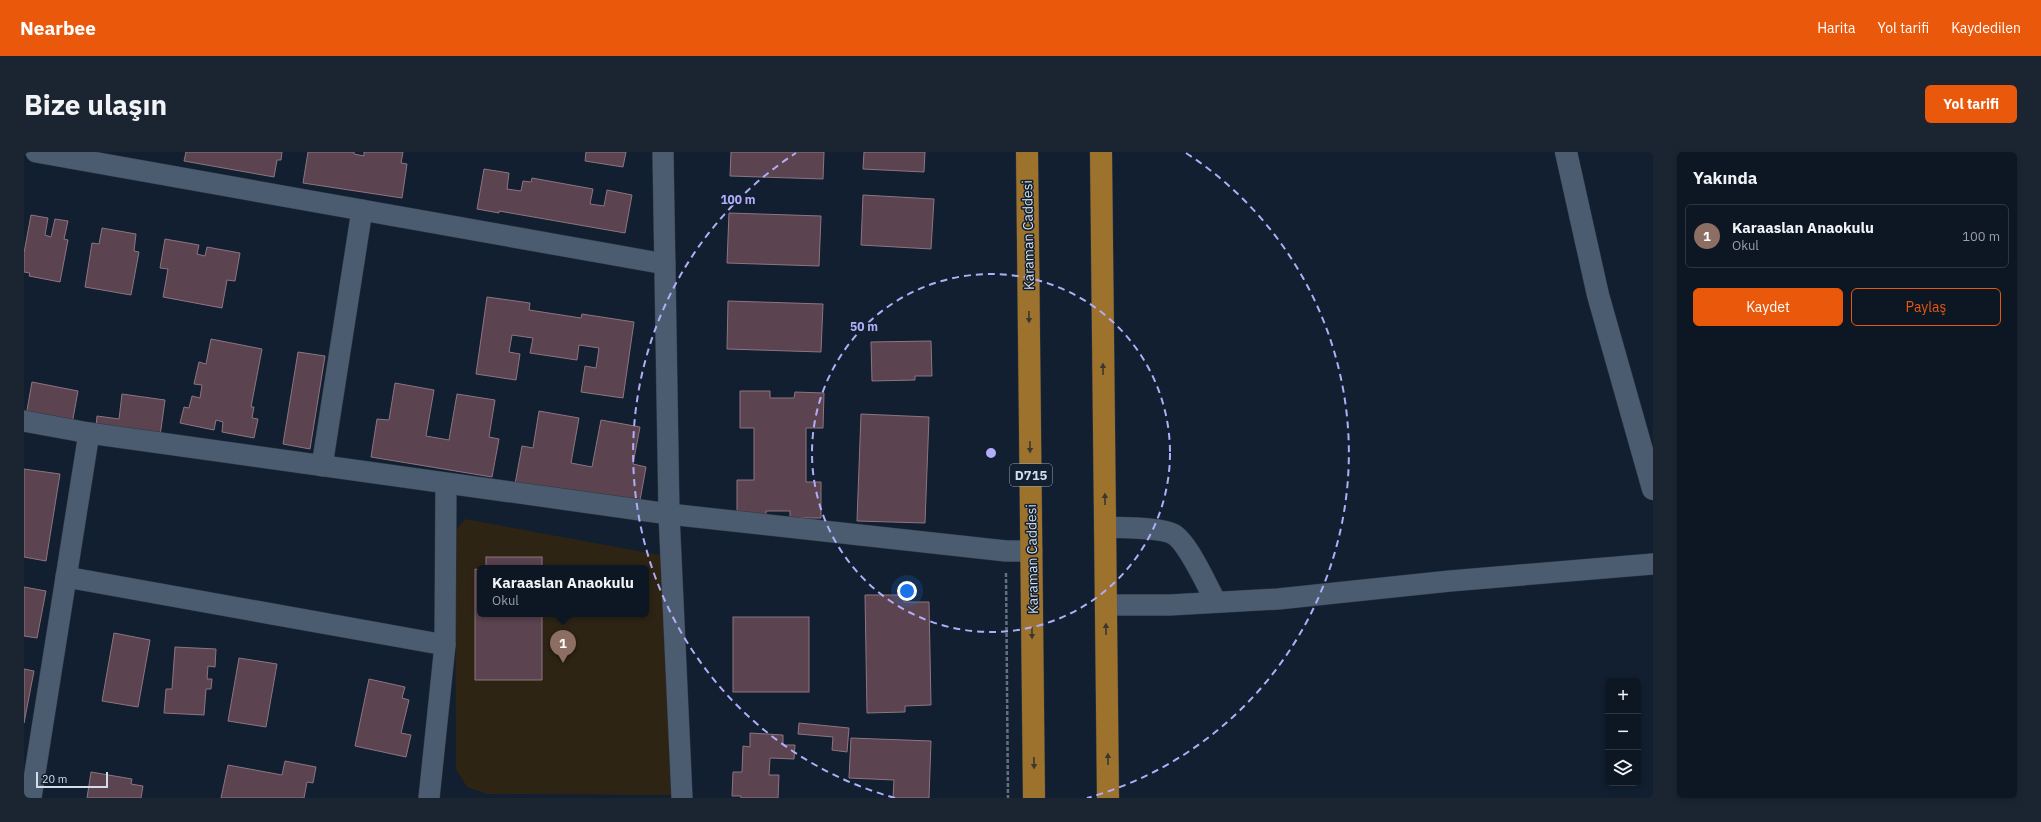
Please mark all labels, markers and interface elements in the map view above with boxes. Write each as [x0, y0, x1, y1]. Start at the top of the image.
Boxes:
text: Nearbee [20, 16, 96, 40]
text: Harita [1817, 19, 1856, 37]
text: Yol tarifi [1878, 19, 1929, 37]
text: Kaydedilen [1951, 19, 2021, 37]
button: Yol tarifi [1925, 85, 2017, 123]
text: Bize ulaşın [24, 86, 167, 123]
text: Yakında [1693, 167, 1757, 189]
street label: Karaman Caddesi [1018, 180, 1038, 290]
text: 100 m [720, 192, 756, 207]
text: Karaaslan Anaokulu [1732, 218, 1874, 237]
text: 1 [1703, 228, 1711, 245]
text: 100 m [1962, 228, 2000, 245]
text: Okul [1732, 237, 1759, 254]
button: Kaydet [1693, 288, 1843, 326]
button: Paylaş [1851, 288, 2001, 326]
one-way arrow [1026, 311, 1032, 324]
text: 50 m [850, 319, 878, 334]
one-way arrow [1100, 362, 1106, 375]
one-way arrow [1027, 441, 1033, 454]
centre of rings [984, 446, 998, 460]
road number: D715 [1010, 464, 1052, 486]
one-way arrow [1102, 492, 1108, 505]
street label: Karaman Caddesi [1022, 504, 1042, 614]
popup [477, 565, 649, 617]
text: Karaaslan Anaokulu [492, 573, 634, 592]
your location [897, 581, 917, 601]
text: Okul [492, 592, 519, 609]
one-way arrow [1103, 622, 1109, 635]
one-way arrow [1029, 627, 1036, 639]
pin: 1 [550, 630, 576, 663]
map controls [1605, 678, 1641, 786]
button: + [1605, 678, 1641, 714]
button: − [1605, 714, 1641, 750]
button: layers [1605, 750, 1641, 786]
one-way arrow [1105, 752, 1111, 765]
one-way arrow [1031, 757, 1037, 770]
scale bar [36, 770, 108, 789]
text: 20 m [42, 772, 67, 786]

